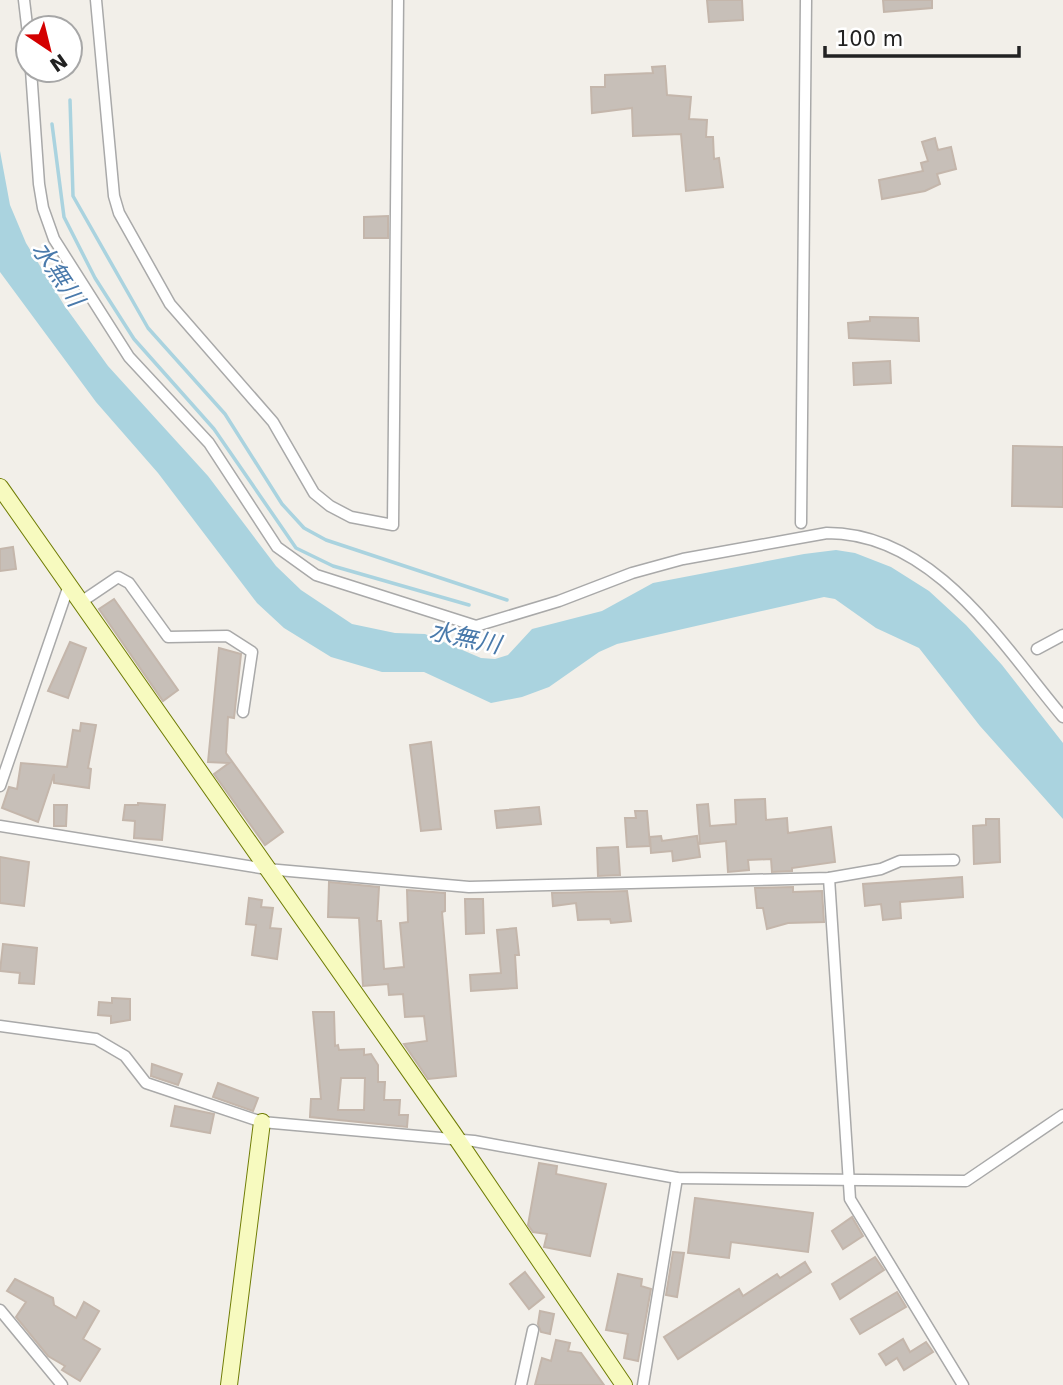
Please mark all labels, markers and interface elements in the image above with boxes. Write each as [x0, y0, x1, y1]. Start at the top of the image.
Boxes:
north arrow [14, 14, 84, 84]
scale bar [825, 14, 1019, 58]
text: 100 m [836, 27, 903, 51]
text: N [46, 49, 72, 76]
water label: 水無川 [26, 236, 91, 314]
water label: 水無川 [427, 617, 506, 660]

